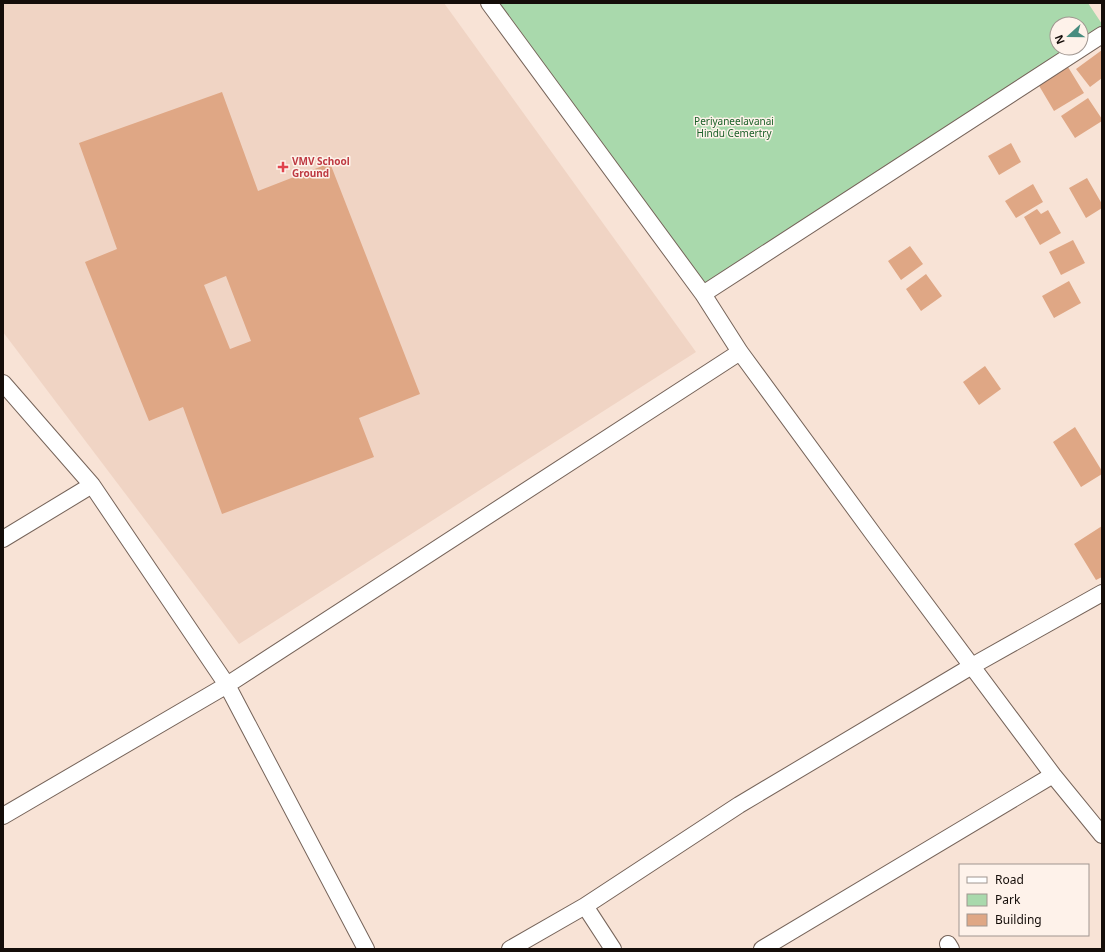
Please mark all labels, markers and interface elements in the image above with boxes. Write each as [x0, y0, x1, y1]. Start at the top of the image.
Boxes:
north arrow [1049, 16, 1089, 56]
text: N [1051, 33, 1068, 47]
park label: Periyaneelavanai Hindu Cemertry [694, 114, 774, 140]
place label: VMV School Ground [292, 154, 350, 180]
marker: VMV School Ground [277, 161, 289, 173]
legend [959, 864, 1089, 936]
text: Road [995, 871, 1024, 888]
text: Park [995, 891, 1021, 908]
text: Building [995, 911, 1042, 928]

